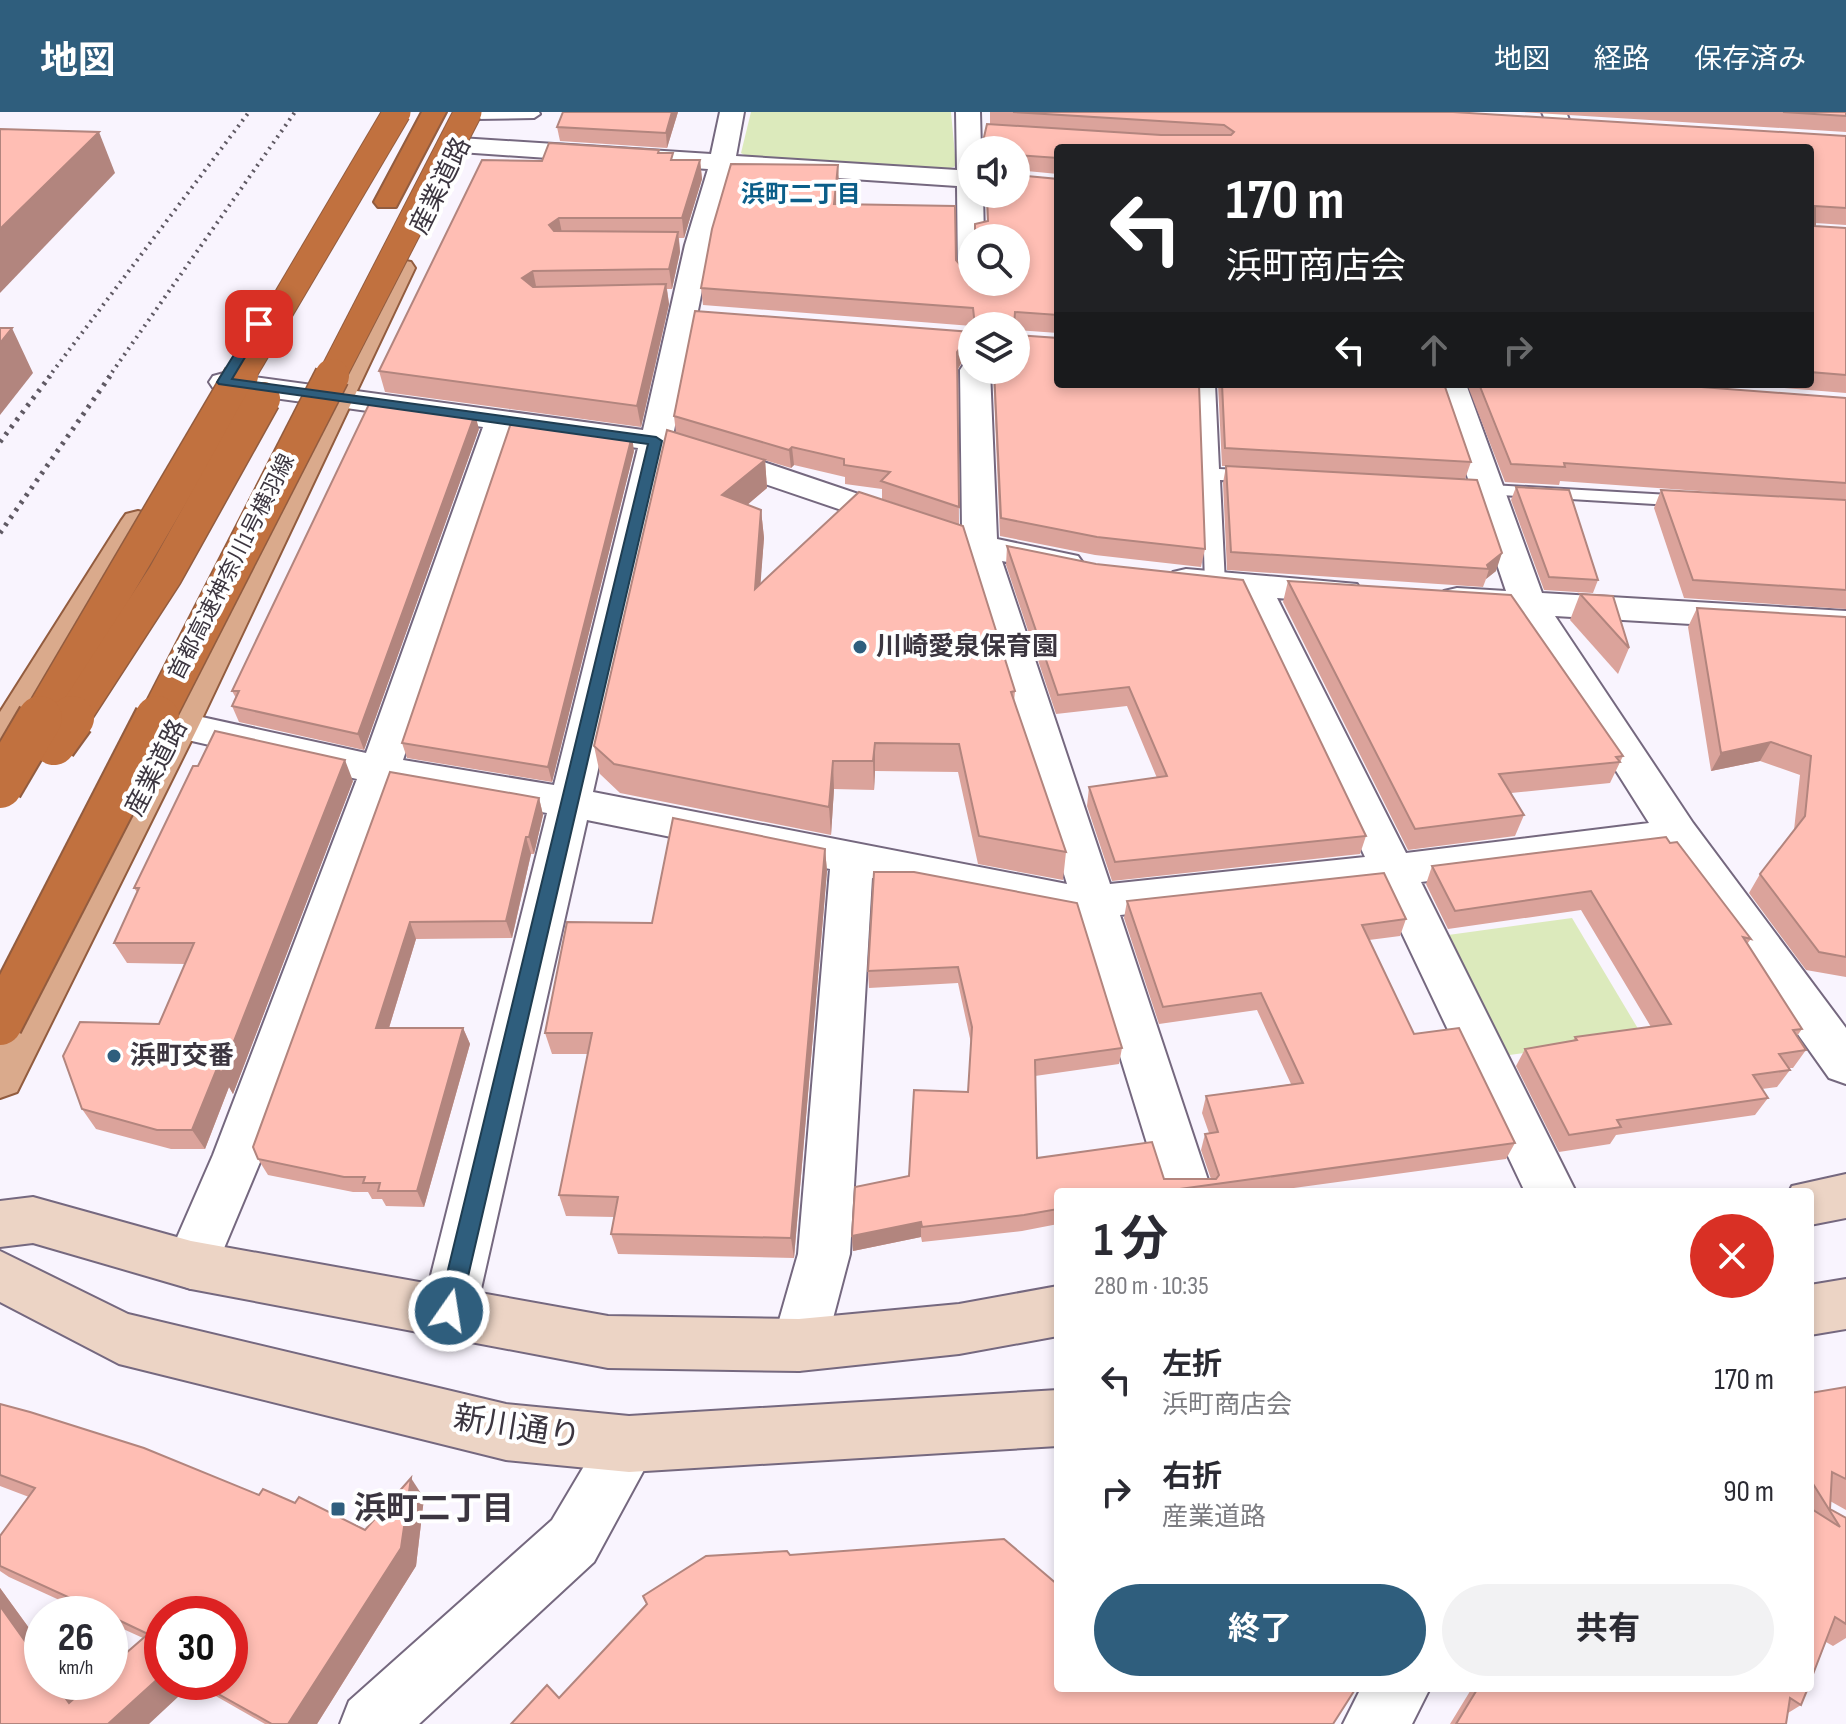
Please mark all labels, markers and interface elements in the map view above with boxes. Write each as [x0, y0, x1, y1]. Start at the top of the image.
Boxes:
text: 地図 [40, 39, 116, 84]
text: 地図 [1494, 43, 1550, 76]
text: 経路 [1594, 43, 1650, 76]
text: 保存済み [1694, 43, 1806, 76]
street label: 産業道路 [404, 132, 478, 240]
map controls [958, 136, 1030, 384]
button: sound [958, 136, 1030, 208]
text: 170 m [1226, 168, 1344, 235]
icon: left [1094, 176, 1198, 280]
district label: 浜町二丁目 [741, 180, 861, 209]
button: search [958, 224, 1030, 296]
text: 浜町商店会 [1226, 246, 1406, 289]
pin [225, 290, 293, 358]
icon: arrive [237, 302, 281, 346]
button: layers [958, 312, 1030, 384]
icon: left [1328, 328, 1372, 372]
icon: ahead [1412, 328, 1456, 372]
icon: right [1496, 328, 1540, 372]
street label: 首都高速神奈川1号横羽線 [163, 450, 301, 684]
place label: 川崎愛泉保育園 [876, 632, 1058, 663]
marker: 川崎愛泉保育園 [851, 638, 869, 656]
street label: 産業道路 [120, 715, 194, 821]
place label: 浜町交番 [130, 1041, 234, 1072]
marker: 浜町交番 [105, 1047, 123, 1065]
text: 1 分 [1094, 1212, 1168, 1269]
button: close [1690, 1214, 1774, 1298]
position arrow [407, 1269, 491, 1353]
text: 280 m · 10:35 [1094, 1271, 1209, 1302]
text: 左折 [1162, 1347, 1222, 1383]
icon: left [1094, 1358, 1138, 1402]
text: 170 m [1714, 1362, 1774, 1398]
text: 浜町商店会 [1162, 1390, 1292, 1421]
street label: 新川通り [451, 1399, 583, 1457]
text: 右折 [1162, 1459, 1222, 1495]
icon: right [1094, 1470, 1138, 1514]
text: 90 m [1723, 1474, 1774, 1510]
place label: 浜町二丁目 [354, 1490, 514, 1529]
marker: 浜町二丁目 [329, 1500, 347, 1518]
text: 産業道路 [1162, 1502, 1266, 1533]
button: 終了 [1094, 1584, 1426, 1676]
button: 共有 [1442, 1584, 1774, 1676]
speed limit sign: 30 [144, 1596, 248, 1700]
text: 26 [58, 1614, 94, 1662]
text: km/h [59, 1656, 93, 1680]

